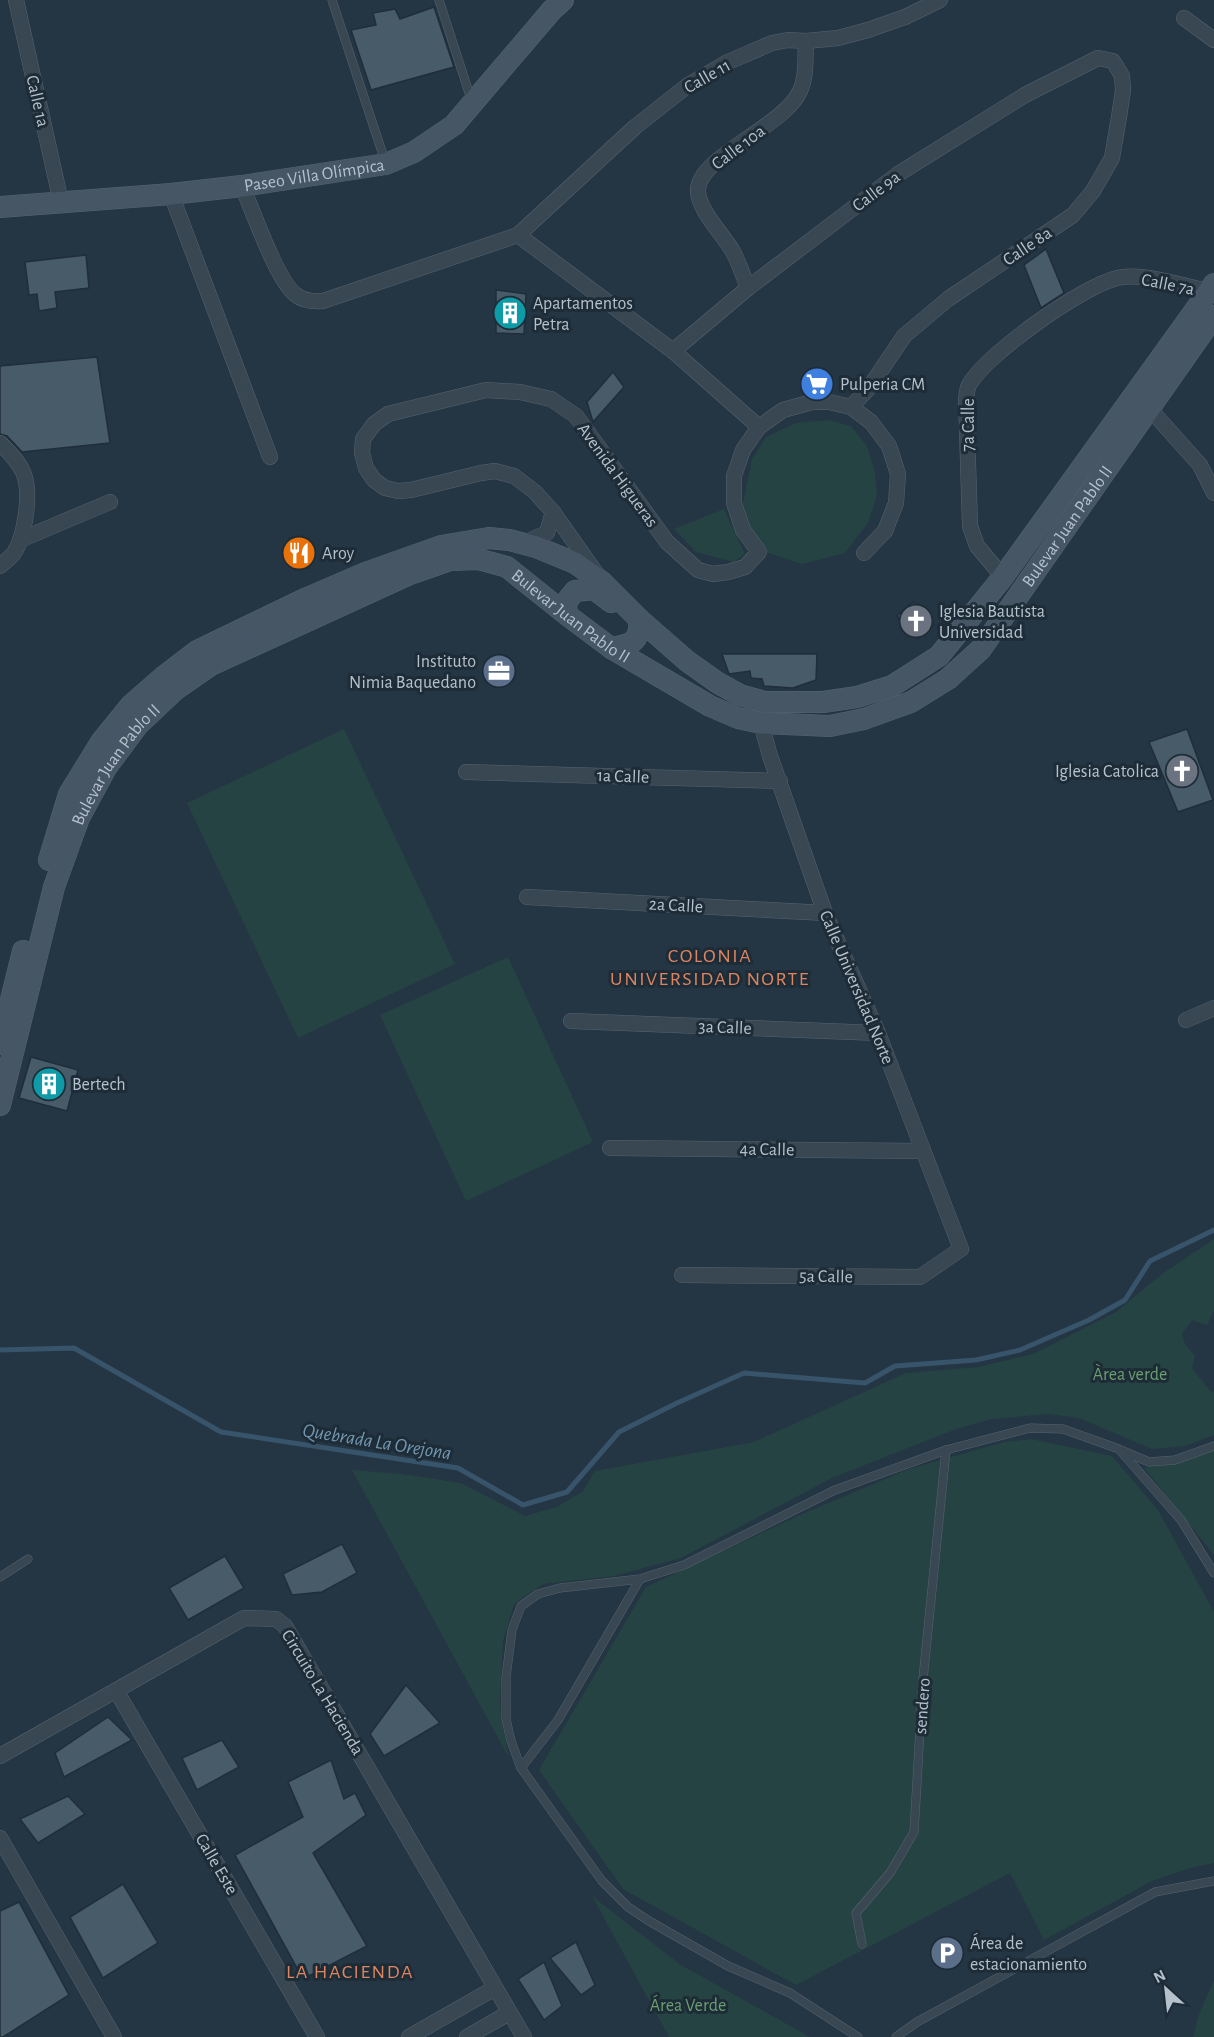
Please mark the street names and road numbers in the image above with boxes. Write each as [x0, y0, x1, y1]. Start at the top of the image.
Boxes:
street label: Calle 11 [681, 57, 734, 97]
street label: Calle 1a [22, 74, 52, 129]
street label: Calle 10a [708, 122, 769, 174]
street label: Paseo Villa Olímpica [243, 156, 386, 196]
street label: Calle 9a [849, 168, 904, 215]
street label: Calle 8a [1000, 224, 1055, 270]
street label: Calle 7a [1140, 271, 1196, 299]
street label: 7a Calle [960, 398, 978, 452]
street label: Avenida Higueras [574, 420, 661, 531]
street label: Bulevar Juan Pablo II [1019, 463, 1116, 591]
street label: Bulevar Juan Pablo II [508, 566, 633, 667]
street label: Bulevar Juan Pablo II [69, 701, 164, 828]
street label: 1a Calle [596, 767, 649, 787]
street label: 2a Calle [648, 896, 704, 916]
street label: Calle Universidad Norte [816, 908, 897, 1067]
street label: 3a Calle [698, 1018, 752, 1038]
street label: 4a Calle [739, 1141, 795, 1159]
street label: 5a Calle [799, 1268, 853, 1286]
street label: Circuito La Hacienda [278, 1627, 367, 1758]
street label: sendero [912, 1677, 934, 1735]
street label: Calle Este [192, 1831, 241, 1898]

